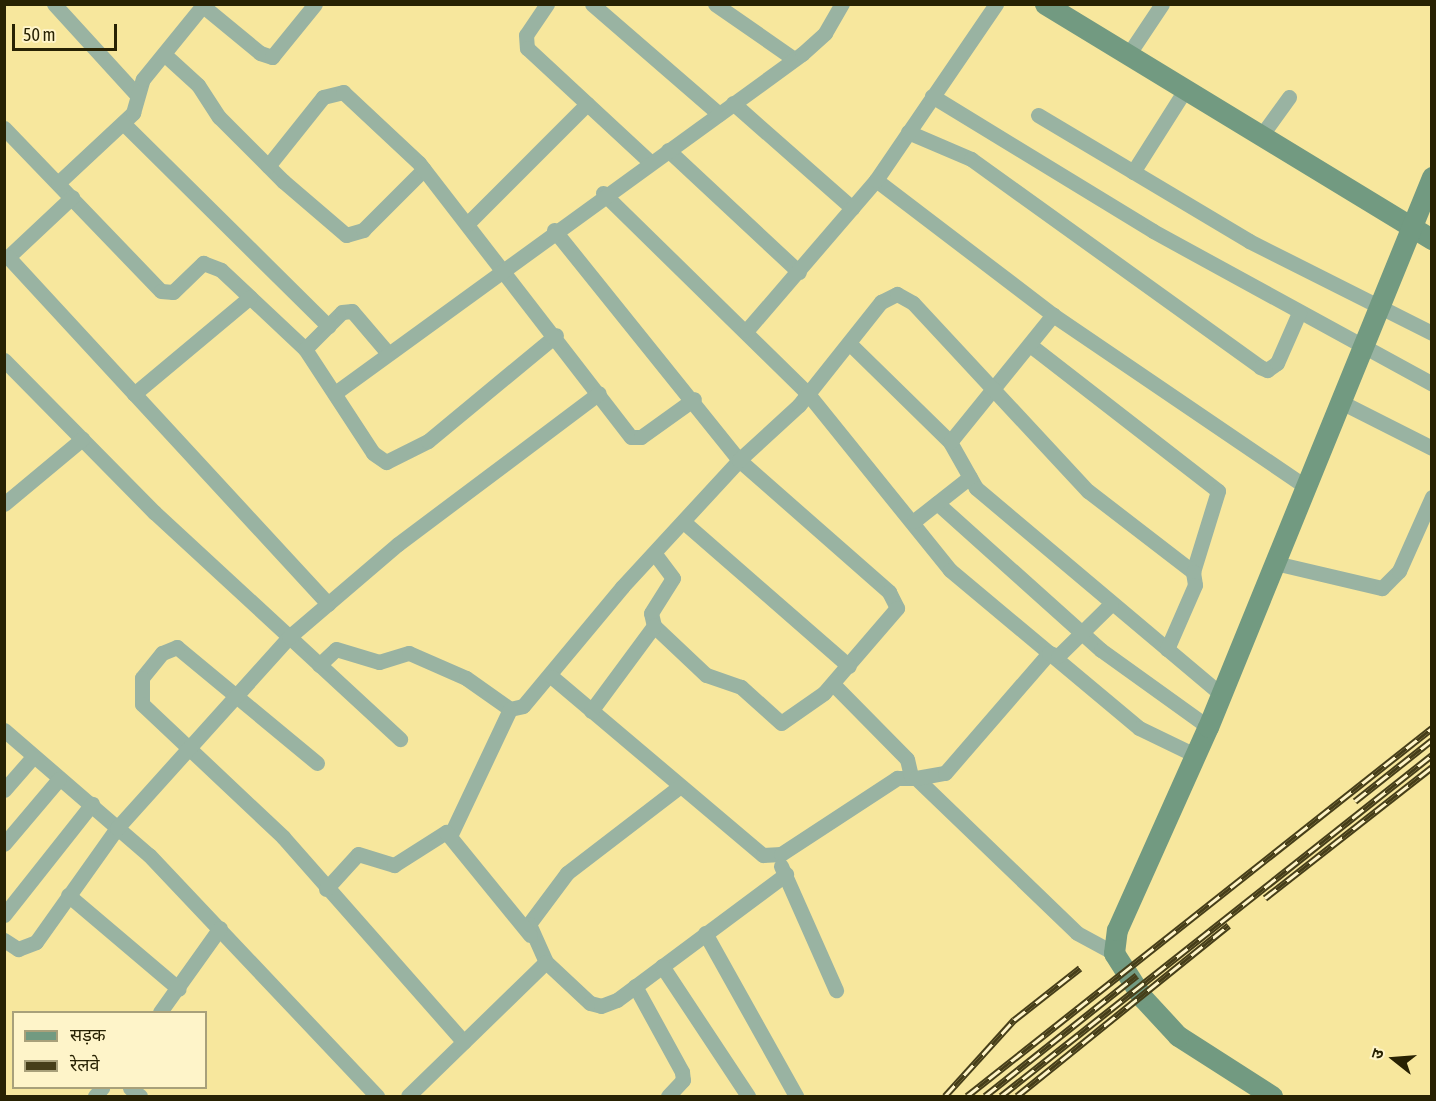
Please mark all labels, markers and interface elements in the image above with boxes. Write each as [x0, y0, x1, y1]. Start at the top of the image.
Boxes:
scale bar [15, 12, 120, 50]
text: 50 m [23, 24, 55, 45]
legend [12, 1011, 207, 1089]
text: सड़क [70, 1024, 106, 1045]
north arrow [1364, 1029, 1424, 1089]
text: उ [1367, 1047, 1387, 1061]
text: रेलवे [70, 1054, 100, 1075]

